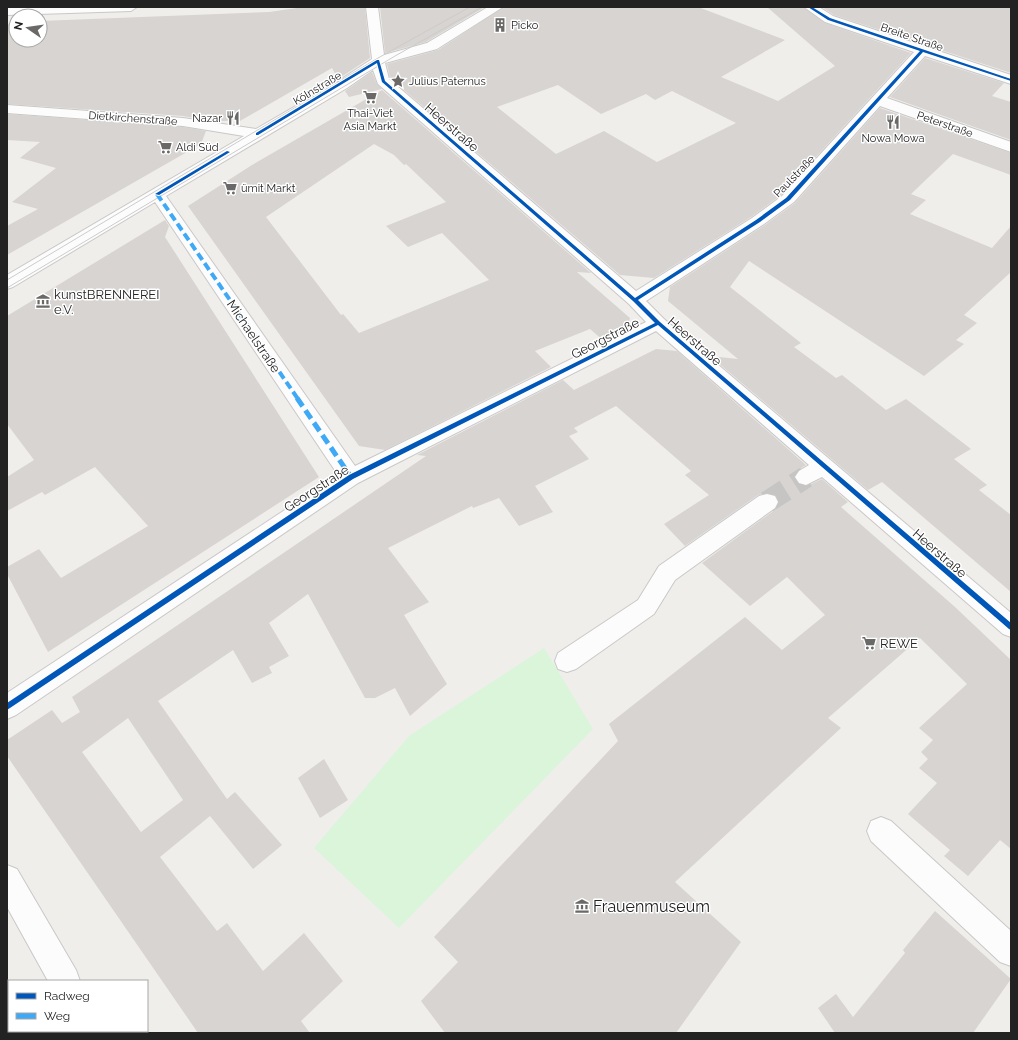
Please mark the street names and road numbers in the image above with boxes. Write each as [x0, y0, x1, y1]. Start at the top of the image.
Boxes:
street label: Breite Straße [879, 21, 945, 54]
street label: Kölnstraße [291, 69, 344, 108]
street label: Heerstraße [422, 100, 482, 155]
street label: Dietkirchenstraße [88, 109, 178, 128]
street label: Peterstraße [915, 109, 975, 140]
street label: Paulstraße [771, 152, 818, 200]
street label: Michaelstraße [224, 297, 284, 376]
street label: Heerstraße [665, 314, 725, 369]
street label: Georgstraße [569, 315, 642, 362]
street label: Georgstraße [281, 462, 352, 515]
street label: Heerstraße [910, 526, 970, 581]

